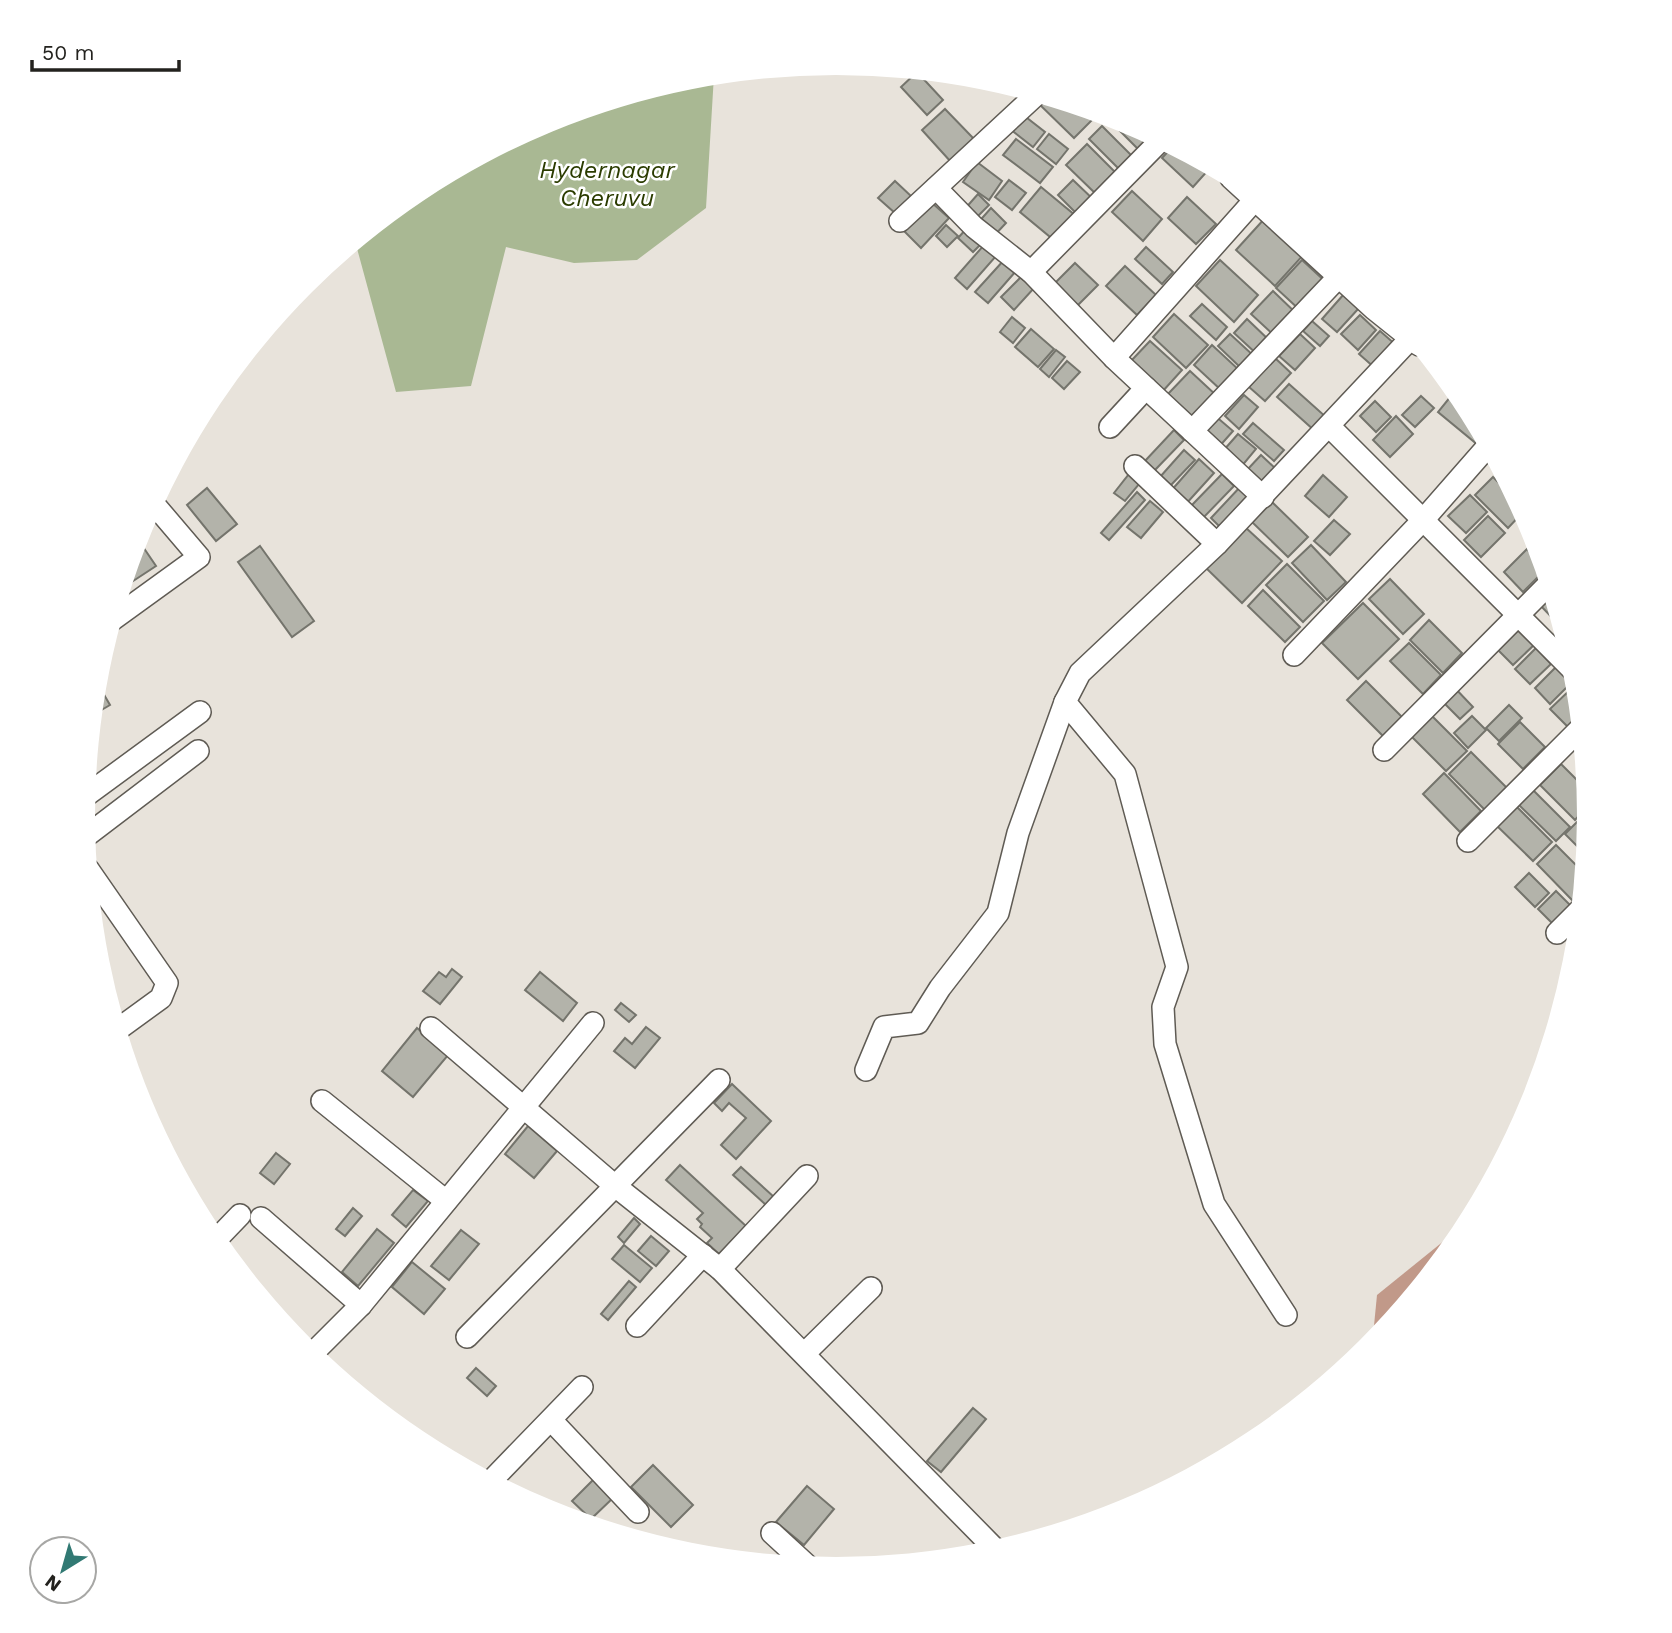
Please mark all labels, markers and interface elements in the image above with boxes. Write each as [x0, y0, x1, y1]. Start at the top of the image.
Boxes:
scale bar [32, 28, 178, 72]
text: 50 m [42, 40, 94, 65]
water label: Hydernagar Cheruvu [539, 156, 676, 212]
north arrow [28, 1535, 98, 1605]
text: N [41, 1570, 66, 1597]

